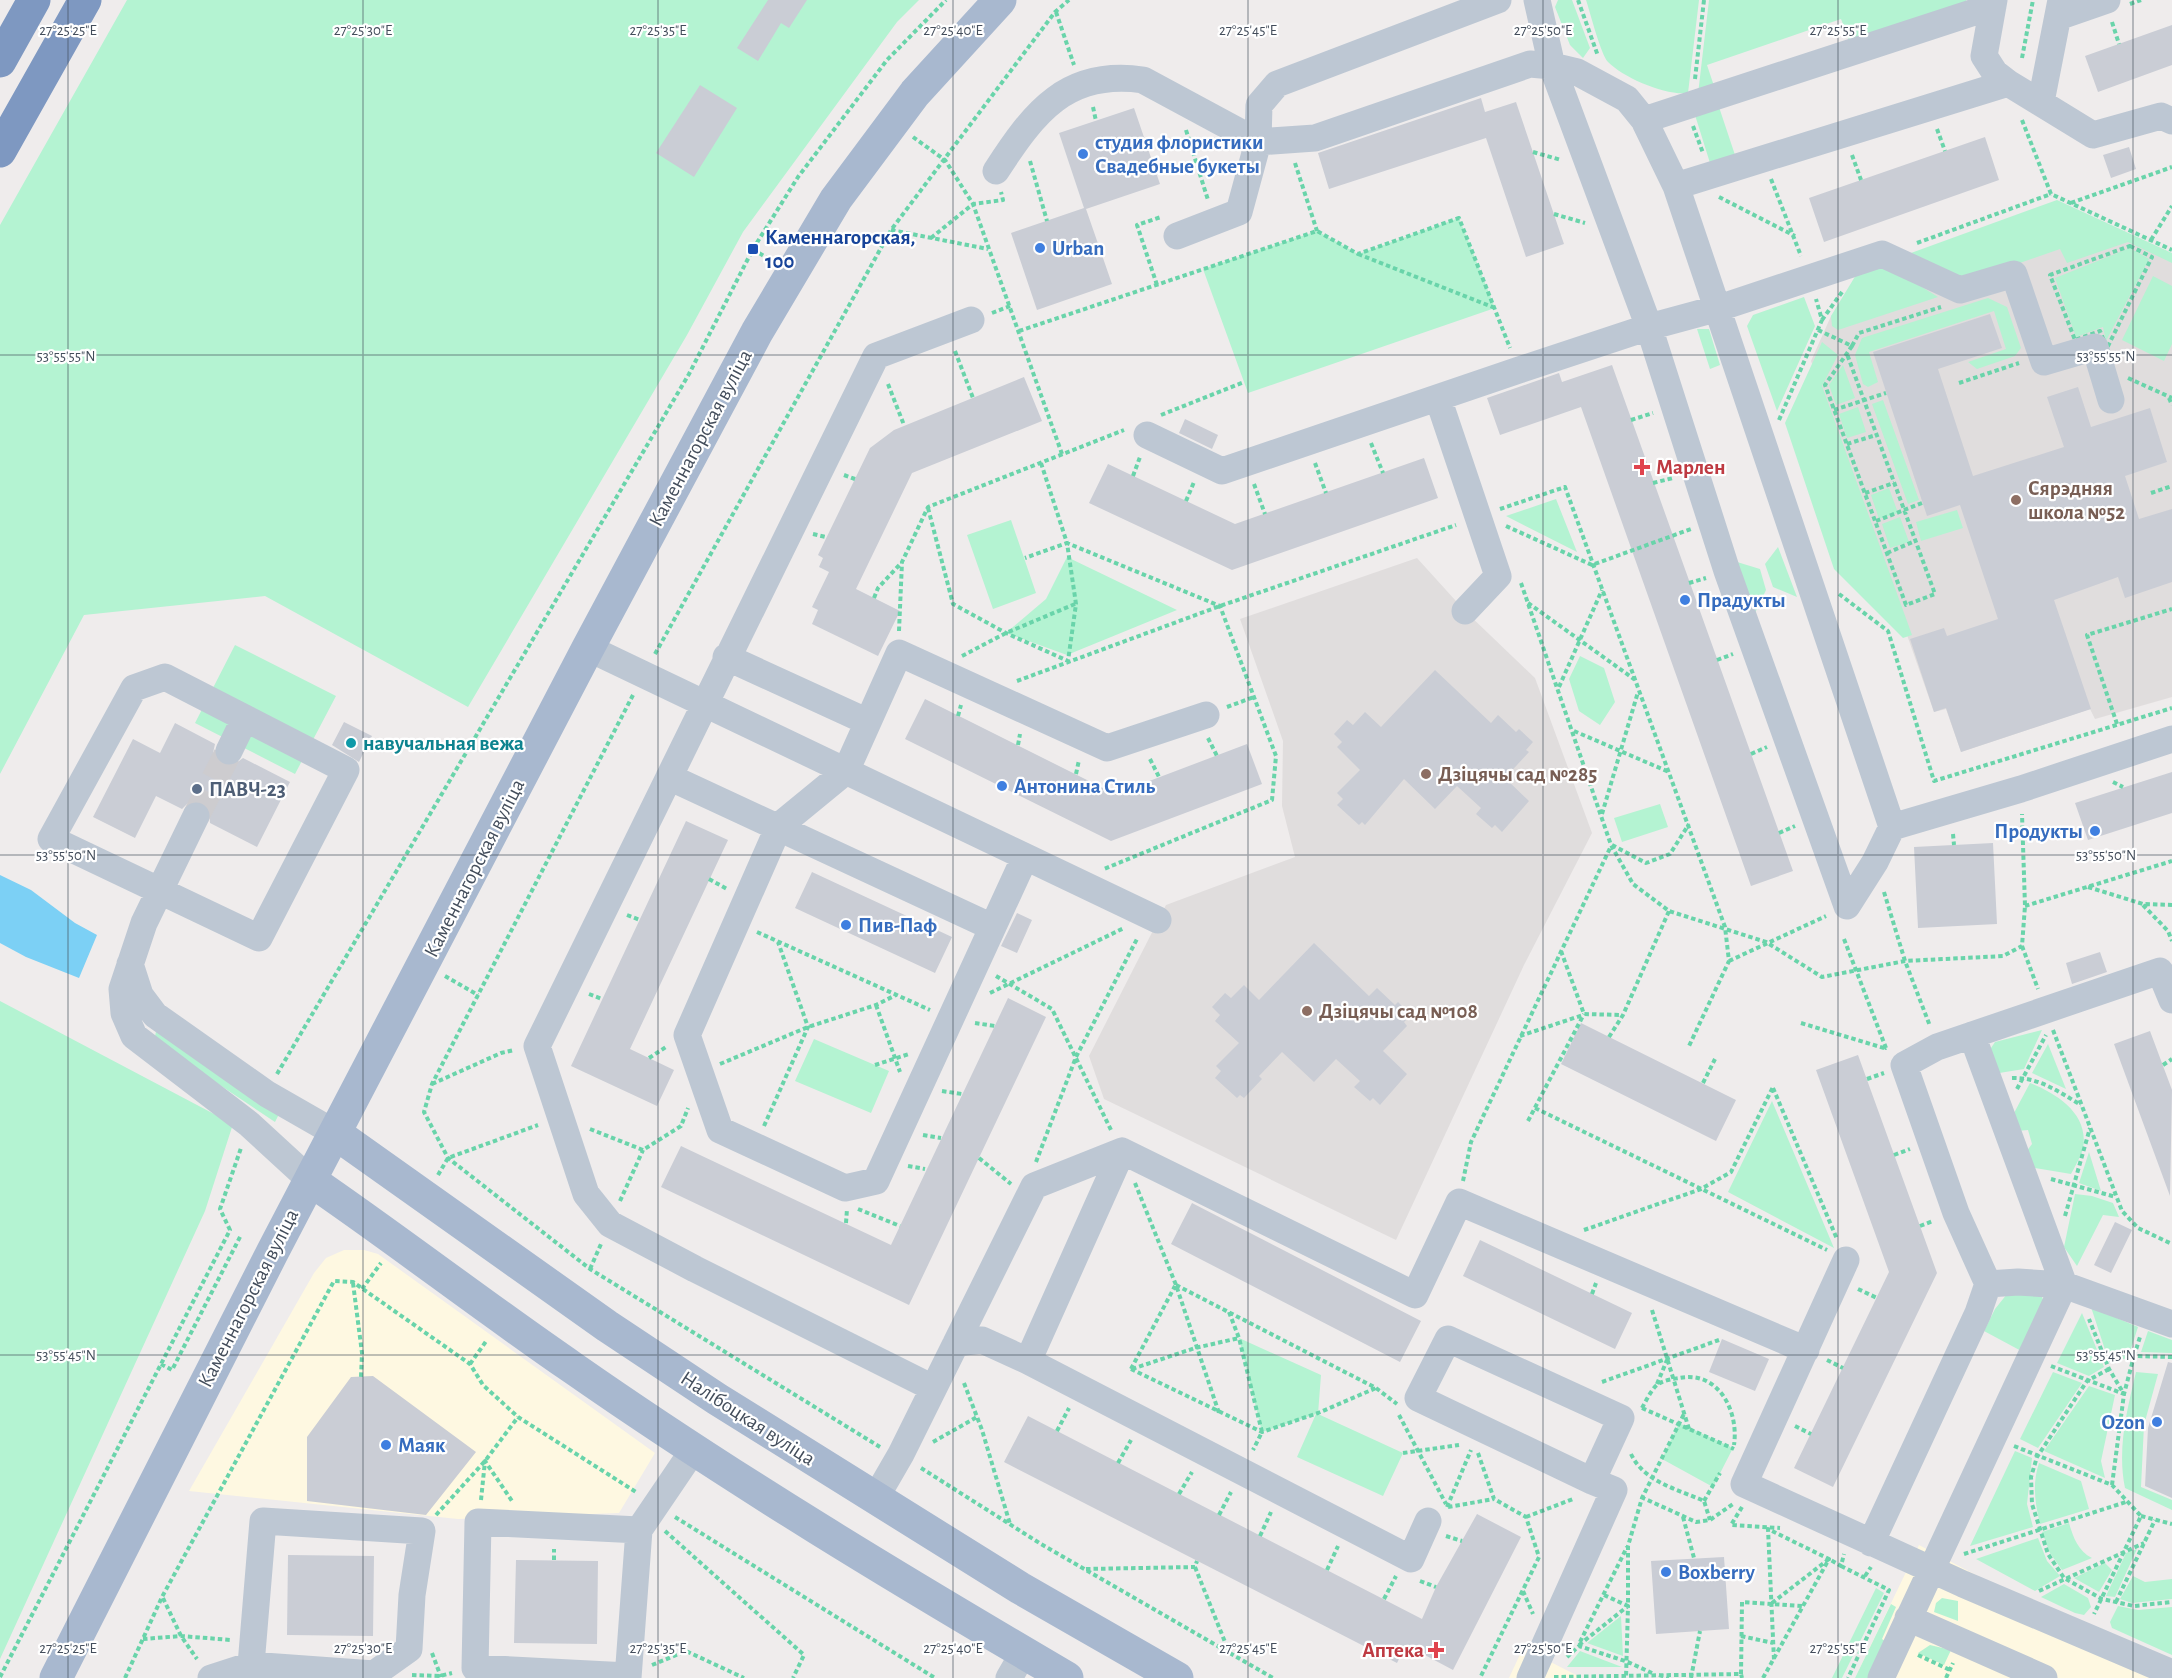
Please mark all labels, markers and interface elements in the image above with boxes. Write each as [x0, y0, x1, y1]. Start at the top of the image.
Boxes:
text: 27°25'25"E [39, 23, 97, 38]
text: 27°25'30"E [334, 23, 392, 38]
text: 27°25'35"E [630, 23, 686, 38]
text: 27°25'40"E [923, 23, 983, 38]
text: 27°25'45"E [1219, 23, 1277, 38]
text: 27°25'50"E [1514, 23, 1572, 38]
text: 27°25'55"E [1809, 23, 1867, 38]
place label: студия флористики Свадебные букеты [1095, 132, 1264, 177]
marker: студия флористики Свадебные букеты [1076, 147, 1090, 161]
place label: Каменнагорская, 100 [765, 227, 915, 272]
place label: Urban [1052, 238, 1104, 259]
marker: Urban [1033, 241, 1047, 255]
marker: Каменнагорская, 100 [746, 242, 760, 256]
street label: Каменнагорская вуліца [645, 346, 756, 530]
text: 53°55'55"N [37, 349, 95, 364]
text: 53°55'55"N [2077, 349, 2135, 364]
place label: Марлен [1656, 457, 1726, 478]
marker: Марлен [1633, 458, 1651, 476]
place label: Сярэдняя школа №52 [2028, 478, 2125, 523]
marker: Сярэдняя школа №52 [2009, 493, 2023, 507]
place label: Прадукты [1697, 590, 1786, 611]
marker: Прадукты [1678, 593, 1692, 607]
place label: навучальная вежа [363, 733, 524, 754]
marker: навучальная вежа [344, 736, 358, 750]
place label: Дзіцячы сад №285 [1438, 764, 1597, 785]
marker: Дзіцячы сад №285 [1419, 767, 1433, 781]
street label: Каменнагорская вуліца [420, 775, 529, 961]
place label: Антонина Стиль [1014, 776, 1156, 797]
place label: ПАВЧ-23 [209, 779, 286, 800]
marker: Антонина Стиль [995, 779, 1009, 793]
marker: ПАВЧ-23 [190, 782, 204, 796]
place label: Продукты [1994, 821, 2083, 842]
marker: Продукты [2088, 824, 2102, 838]
text: 53°55'50"N [36, 848, 96, 863]
text: 53°55'50"N [2076, 848, 2136, 863]
place label: Пив-Паф [858, 915, 937, 936]
marker: Пив-Паф [839, 918, 853, 932]
place label: Дзіцячы сад №108 [1319, 1001, 1478, 1022]
marker: Дзіцячы сад №108 [1300, 1004, 1314, 1018]
street label: Каменнагорская вуліца [194, 1205, 303, 1391]
text: 53°55'45"N [36, 1348, 96, 1363]
text: 53°55'45"N [2076, 1348, 2136, 1363]
street label: Налібоцкая вуліца [677, 1367, 819, 1470]
place label: Ozon [2101, 1412, 2145, 1433]
marker: Ozon [2150, 1415, 2164, 1429]
place label: Маяк [398, 1435, 446, 1456]
marker: Маяк [379, 1438, 393, 1452]
place label: Boxberry [1678, 1562, 1755, 1583]
marker: Boxberry [1659, 1565, 1673, 1579]
place label: Аптека [1362, 1640, 1424, 1661]
text: 27°25'25"E [39, 1641, 97, 1656]
text: 27°25'30"E [334, 1641, 392, 1656]
text: 27°25'35"E [630, 1641, 686, 1656]
text: 27°25'40"E [923, 1641, 983, 1656]
text: 27°25'45"E [1219, 1641, 1277, 1656]
text: 27°25'50"E [1514, 1641, 1572, 1656]
text: 27°25'55"E [1809, 1641, 1867, 1656]
marker: Аптека [1429, 1643, 1443, 1657]

